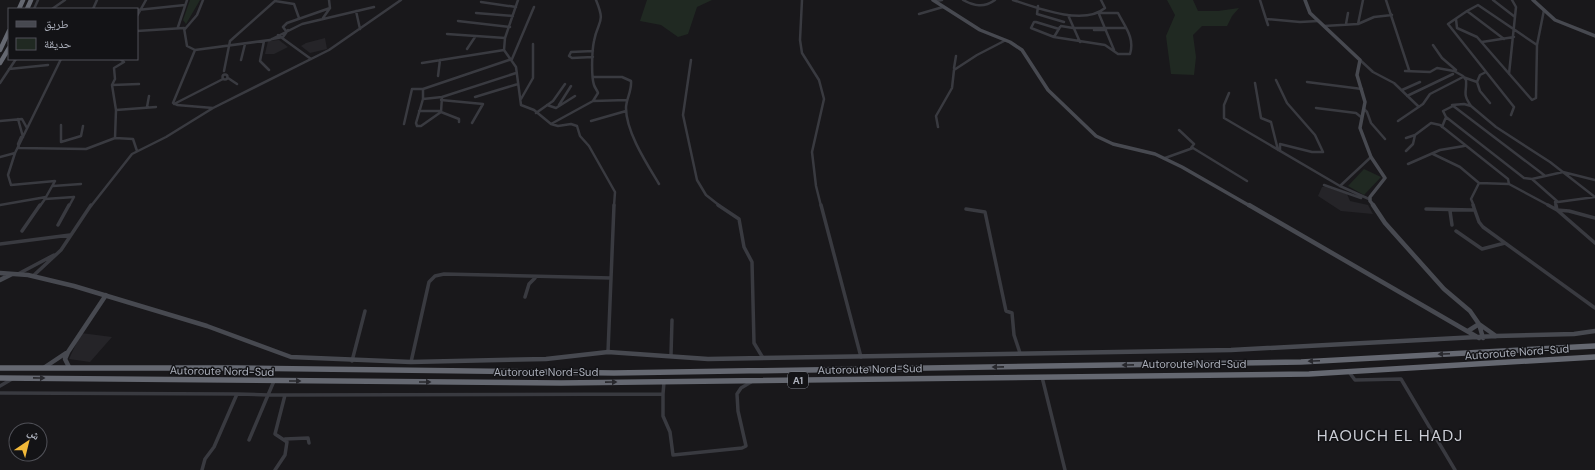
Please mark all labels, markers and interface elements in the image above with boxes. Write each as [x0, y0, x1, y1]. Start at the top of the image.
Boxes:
legend [8, 8, 138, 60]
text: طريق [44, 16, 69, 32]
text: حديقة [44, 36, 72, 52]
street label: Autoroute Nord-Sud [1464, 341, 1570, 363]
one-way arrow [1438, 351, 1450, 358]
street label: Autoroute Nord-Sud [1142, 357, 1246, 371]
one-way arrow [1308, 358, 1320, 365]
street label: Autoroute Nord-Sud [818, 361, 923, 377]
one-way arrow [1121, 362, 1134, 368]
street label: Autoroute Nord-Sud [170, 363, 275, 379]
one-way arrow [991, 364, 1004, 370]
street label: Autoroute Nord-Sud [494, 365, 598, 379]
road number: A1 [788, 372, 808, 388]
one-way arrow [33, 375, 46, 381]
one-way arrow [289, 378, 302, 384]
one-way arrow [419, 379, 432, 385]
one-way arrow [605, 379, 618, 385]
north arrow [8, 422, 48, 462]
text: ش [24, 425, 43, 444]
district label: HAOUCH EL HADJ [1317, 425, 1463, 446]

